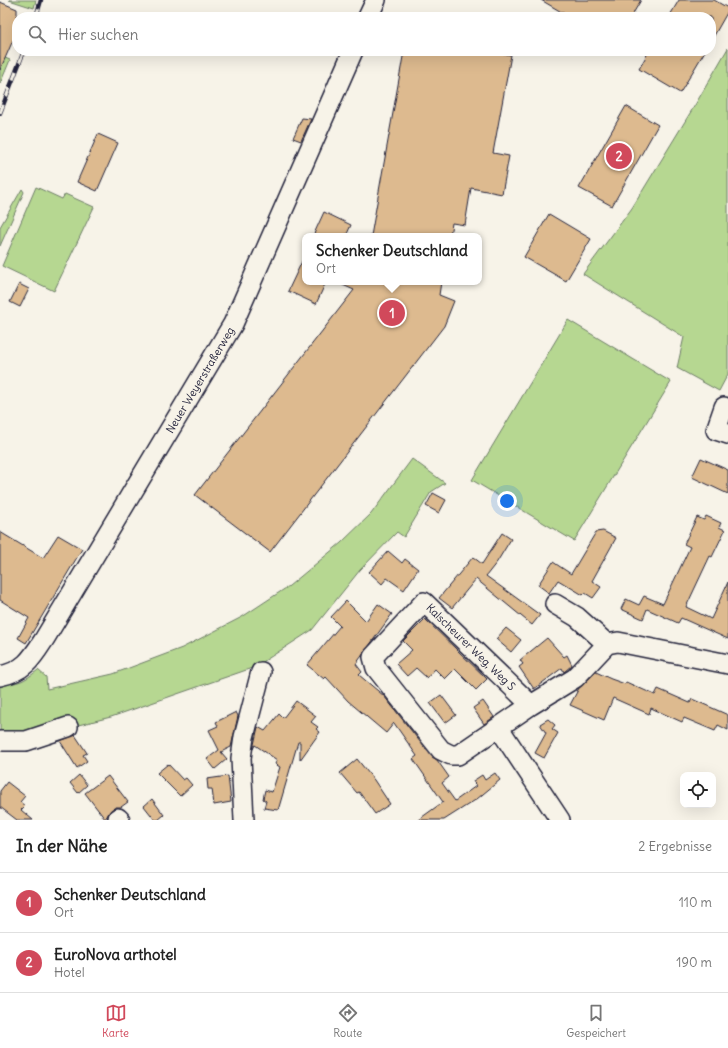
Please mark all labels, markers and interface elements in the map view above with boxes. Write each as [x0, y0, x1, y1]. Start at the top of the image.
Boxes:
search box [12, 12, 716, 56]
icon: search [26, 23, 48, 45]
text: Hier suchen [58, 25, 138, 44]
pin: 2 [606, 141, 632, 171]
popup [302, 233, 482, 285]
text: Schenker Deutschland [316, 241, 468, 260]
text: Ort [316, 260, 336, 277]
pin: 1 [379, 298, 405, 328]
street label: Neuer Weyerstraßerweg [163, 324, 237, 436]
your location [497, 491, 517, 511]
street label: Kalscheurer Weg, Weg S [423, 601, 519, 693]
map controls [680, 772, 716, 808]
button: locate [680, 772, 716, 808]
text: In der Nähe [16, 835, 108, 857]
text: 2 Ergebnisse [638, 838, 712, 855]
text: Schenker Deutschland [54, 885, 206, 904]
text: 1 [26, 894, 32, 911]
text: 110 m [679, 894, 712, 911]
text: Ort [54, 904, 74, 921]
text: EuroNova arthotel [54, 945, 177, 964]
text: 2 [25, 954, 33, 971]
text: 190 m [676, 954, 712, 971]
text: Hotel [54, 964, 85, 981]
tab: Karte [102, 1002, 129, 1040]
tab: Route [333, 1002, 362, 1040]
tab: Gespeichert [566, 1002, 626, 1040]

